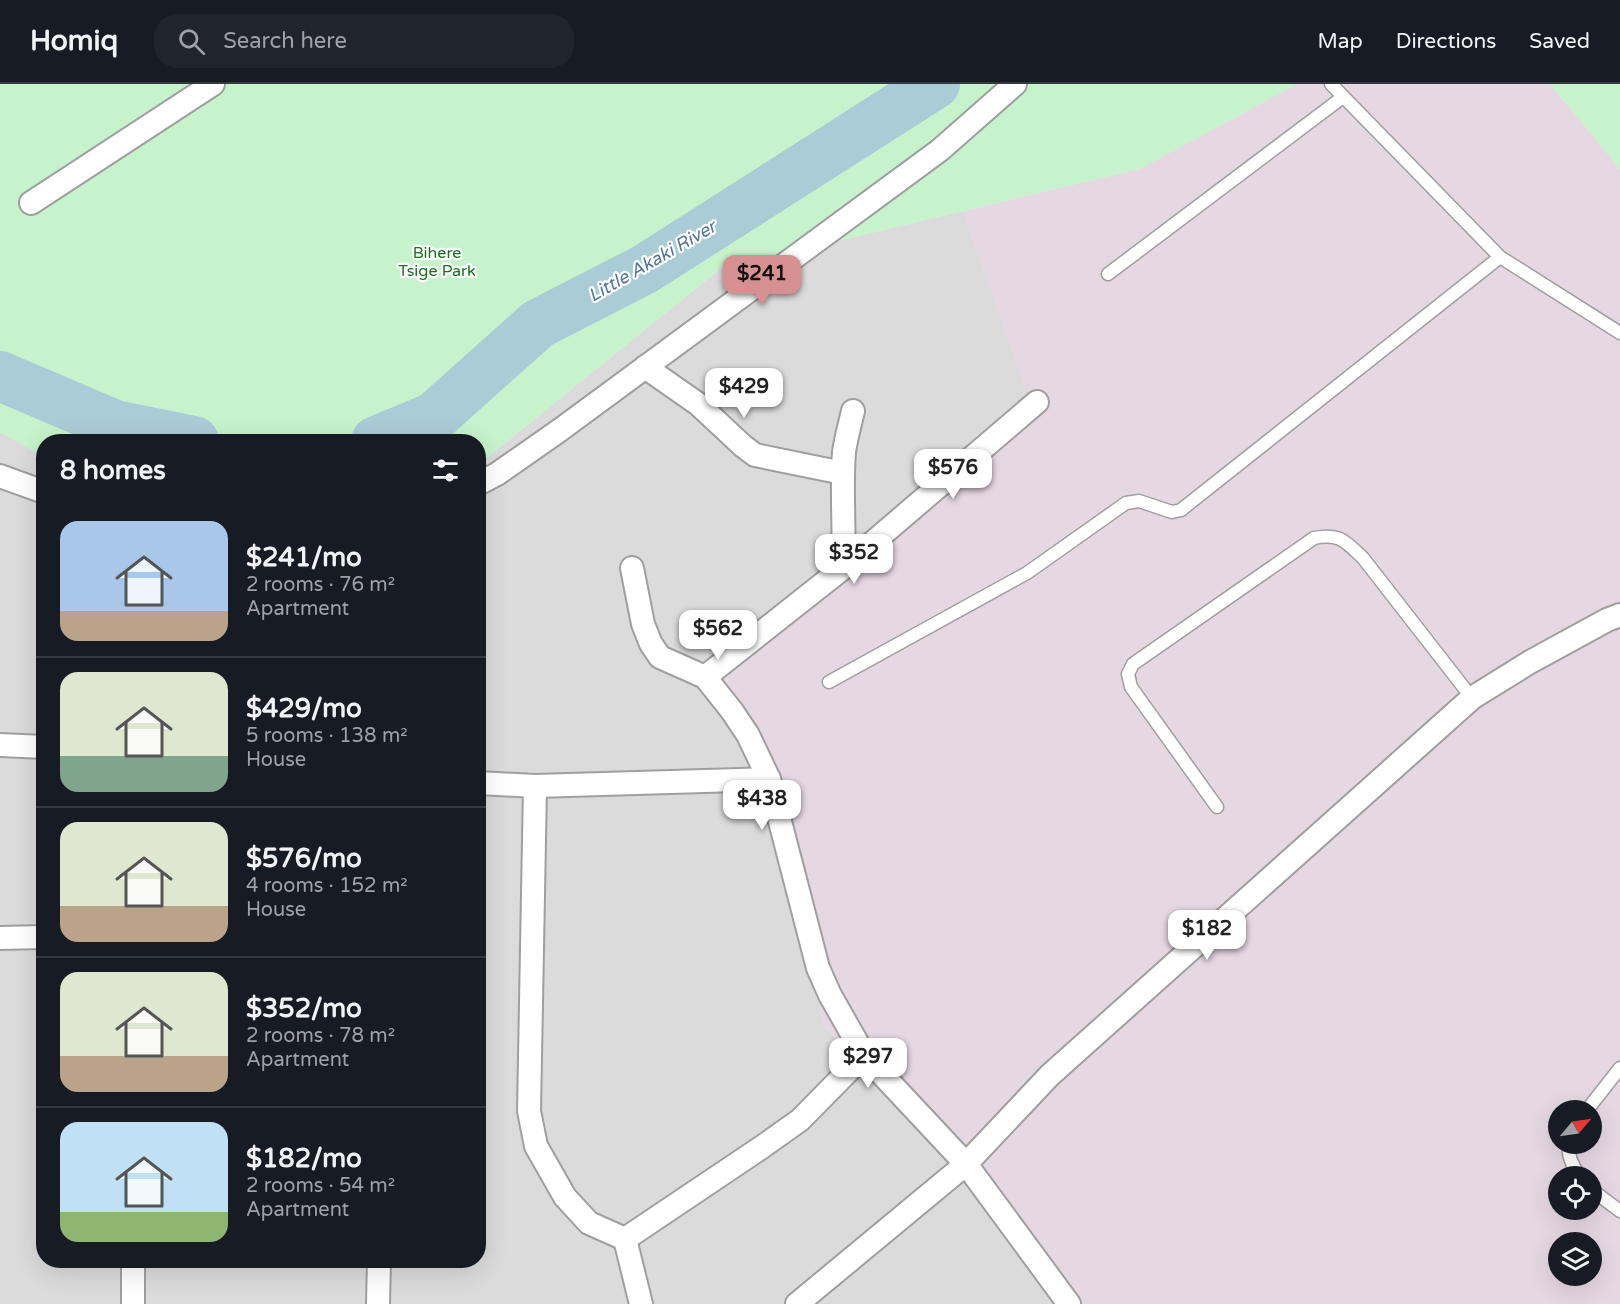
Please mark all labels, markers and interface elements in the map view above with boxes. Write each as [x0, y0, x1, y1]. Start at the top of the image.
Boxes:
search box [154, 14, 574, 68]
text: Homiq [30, 24, 118, 58]
icon: search [175, 25, 208, 58]
text: Search here [223, 28, 347, 54]
text: Map [1317, 29, 1363, 54]
text: Directions [1396, 29, 1496, 54]
text: Saved [1529, 29, 1590, 54]
water label: Little Akaki River [584, 214, 722, 306]
park label: Bihere Tsige Park [398, 243, 476, 281]
pin: $241 [726, 255, 798, 306]
text: $241 [737, 262, 787, 286]
pin: $429 [708, 368, 780, 419]
text: $429 [719, 375, 769, 399]
pin: $576 [917, 449, 989, 500]
icon: filters [429, 454, 462, 487]
text: 8 homes [60, 455, 166, 486]
text: $576 [928, 456, 978, 480]
pin: $352 [818, 534, 890, 585]
text: $352 [829, 541, 879, 565]
text: $241/mo [246, 542, 362, 573]
icon: home [108, 545, 180, 617]
text: 2 rooms · 76 m² [246, 573, 395, 597]
text: Apartment [246, 597, 349, 621]
pin: $562 [682, 610, 754, 661]
text: $562 [693, 617, 743, 641]
text: $429/mo [246, 693, 362, 724]
icon: home [108, 696, 180, 768]
text: 5 rooms · 138 m² [246, 724, 408, 748]
text: House [246, 748, 306, 772]
pin: $438 [726, 780, 798, 831]
text: $438 [737, 787, 787, 811]
text: $576/mo [246, 843, 362, 874]
icon: home [108, 846, 180, 918]
text: 4 rooms · 152 m² [246, 874, 408, 898]
text: House [246, 898, 306, 922]
pin: $182 [1171, 910, 1243, 961]
text: $182 [1182, 917, 1232, 941]
text: $352/mo [246, 993, 362, 1024]
icon: home [108, 996, 180, 1068]
text: 2 rooms · 78 m² [246, 1024, 395, 1048]
pin: $297 [832, 1038, 904, 1089]
text: $297 [843, 1045, 893, 1069]
text: Apartment [246, 1048, 349, 1072]
north arrow [1548, 1100, 1602, 1154]
map controls [1548, 1100, 1602, 1286]
text: $182/mo [246, 1143, 362, 1174]
icon: home [108, 1146, 180, 1218]
button: locate [1548, 1166, 1602, 1220]
text: 2 rooms · 54 m² [246, 1174, 395, 1198]
text: Apartment [246, 1198, 349, 1222]
button: layers [1548, 1232, 1602, 1286]

